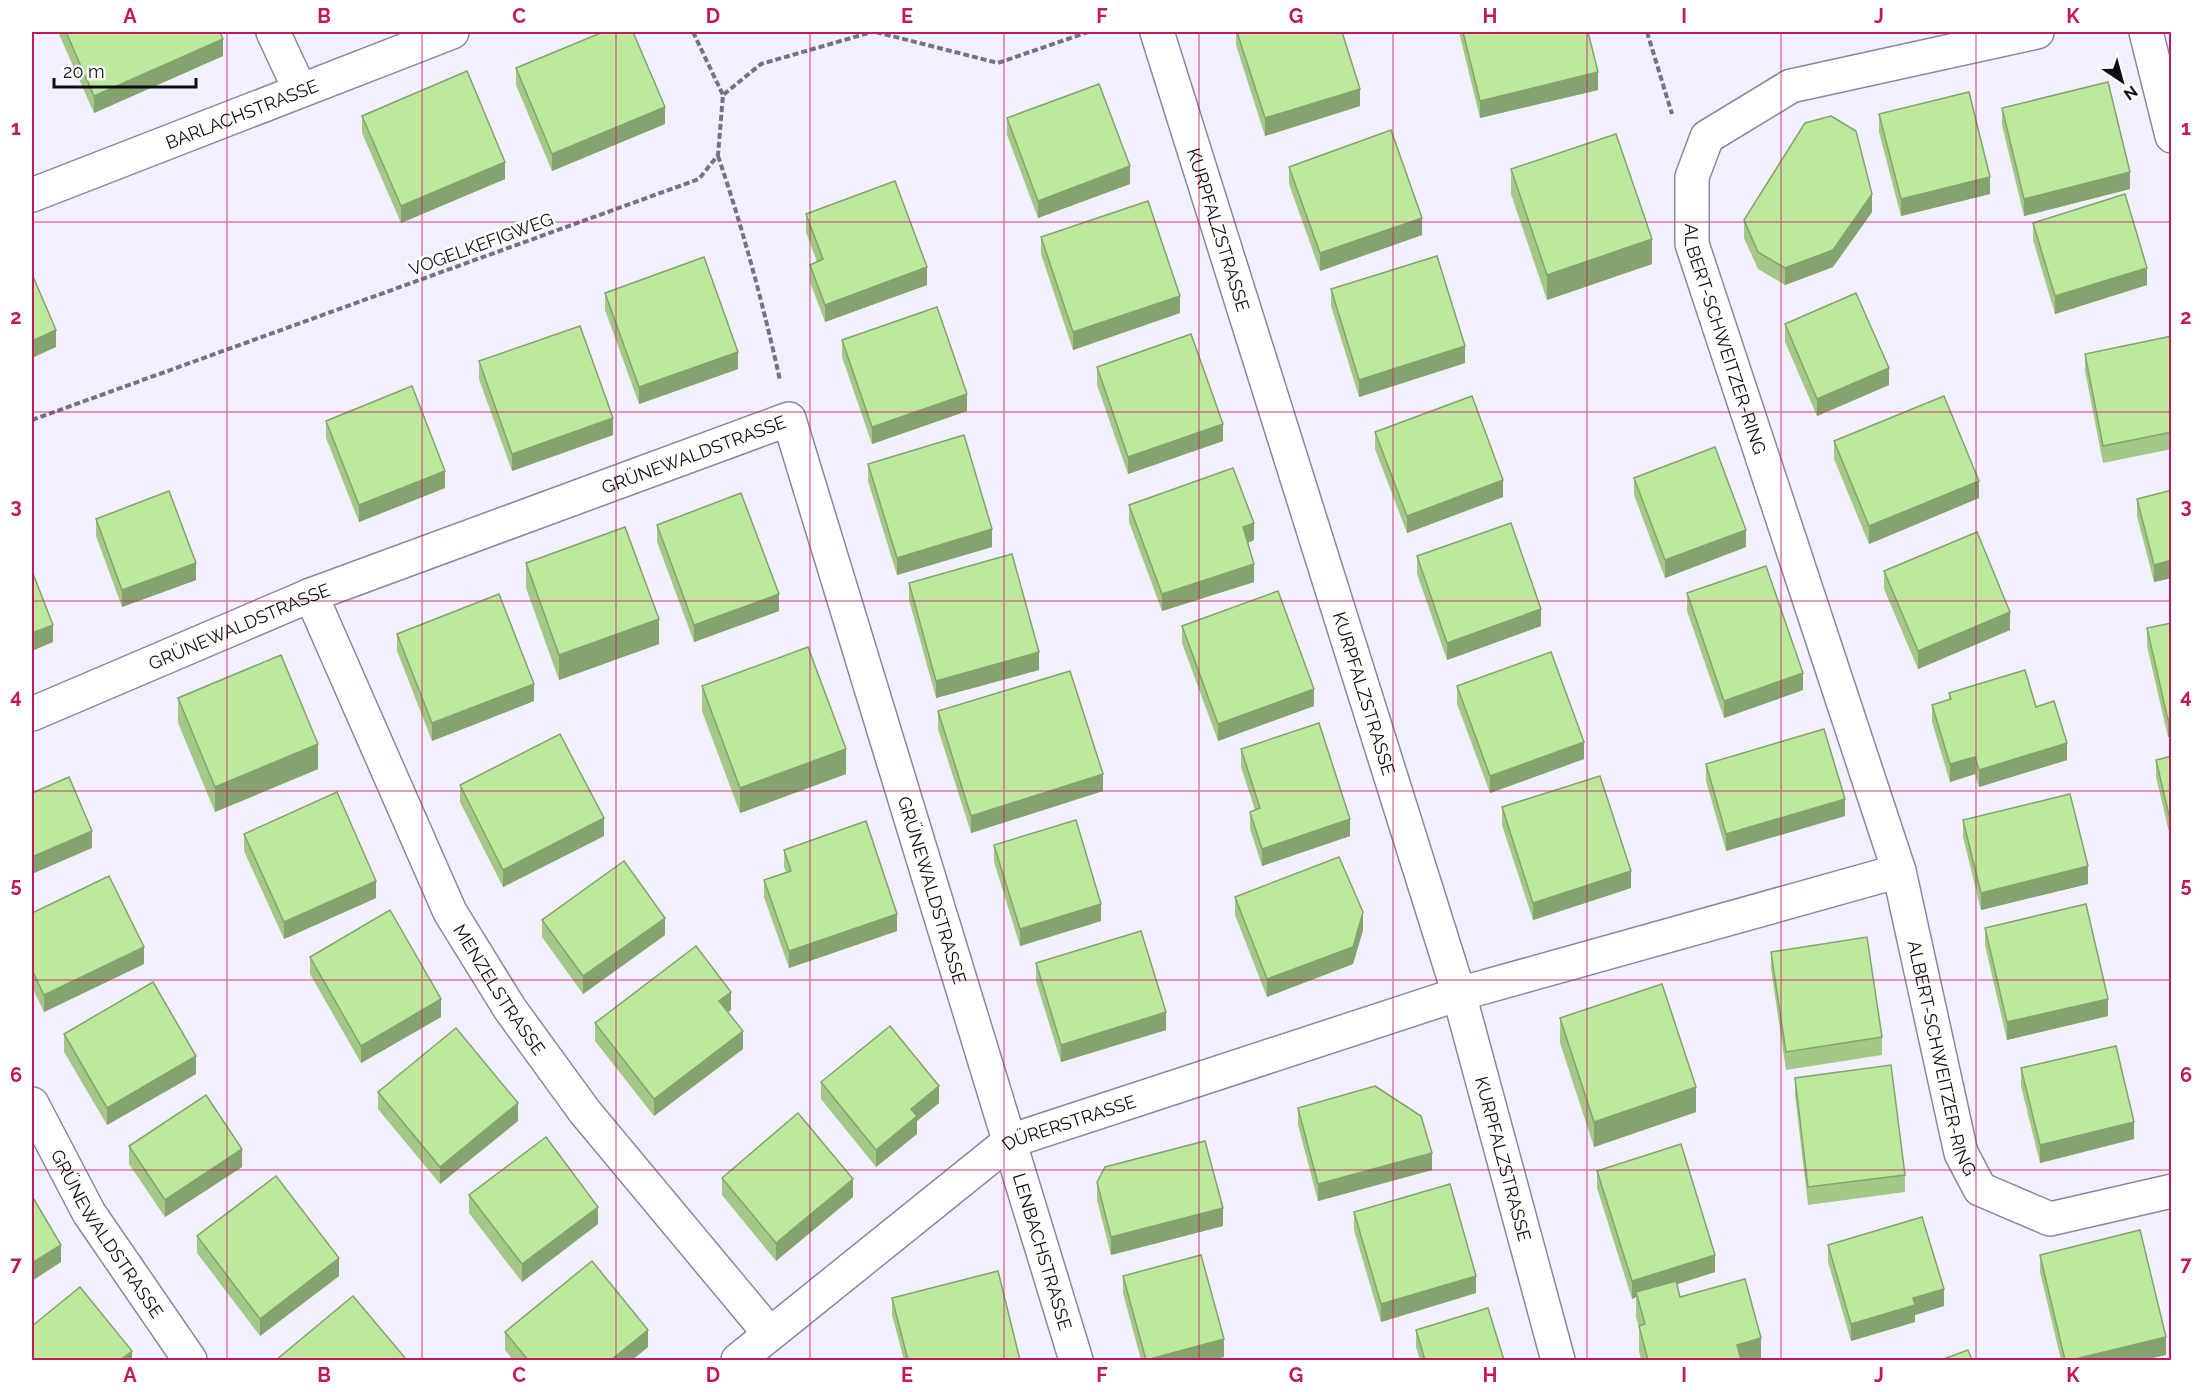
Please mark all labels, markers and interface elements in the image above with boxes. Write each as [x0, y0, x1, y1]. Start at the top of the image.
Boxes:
text: A [123, 4, 137, 28]
text: B [317, 4, 331, 28]
text: C [512, 4, 526, 28]
text: D [706, 4, 720, 28]
text: E [901, 4, 913, 28]
text: F [1096, 4, 1108, 28]
text: G [1289, 4, 1303, 28]
text: H [1483, 4, 1497, 28]
text: I [1681, 4, 1687, 28]
text: J [1874, 4, 1884, 28]
text: K [2066, 4, 2080, 28]
scale bar [54, 51, 196, 89]
north arrow [2092, 51, 2152, 111]
text: 20 m [63, 61, 105, 82]
street label: BARLACHSTRASSE [162, 74, 321, 153]
text: N [2120, 81, 2141, 104]
text: 1 [11, 116, 21, 140]
text: 1 [2181, 116, 2191, 140]
street label: KURPFALZSTRASSE [1184, 145, 1254, 314]
street label: VOGELKEFIGWEG [406, 208, 556, 280]
street label: ALBERT-SCHWEITZER-RING [1682, 224, 1771, 457]
text: 2 [10, 305, 22, 329]
text: 2 [2180, 305, 2192, 329]
street label: GRÜNEWALDSTRASSE [599, 411, 789, 498]
text: 3 [10, 494, 22, 518]
text: 3 [2180, 494, 2192, 518]
street label: GRÜNEWALDSTRASSE [145, 579, 333, 674]
street label: KURPFALZSTRASSE [1329, 609, 1400, 777]
text: 4 [10, 684, 22, 708]
text: 4 [2180, 684, 2192, 708]
street label: GRÜNEWALDSTRASSE [894, 794, 971, 986]
text: 5 [10, 873, 22, 897]
text: 5 [2180, 873, 2192, 897]
street label: MENZELSTRASSE [449, 920, 550, 1059]
street label: ALBERT-SCHWEITZER-RING [1904, 938, 1981, 1179]
text: 6 [10, 1063, 22, 1087]
text: 6 [2180, 1063, 2192, 1087]
street label: KURPFALZSTRASSE [1471, 1074, 1536, 1244]
street label: DÜRERSTRASSE [997, 1090, 1138, 1154]
street label: GRÜNEWALDSTRASSE [47, 1146, 168, 1322]
street label: LENBACHSTRASSE [1009, 1170, 1077, 1332]
text: 7 [10, 1252, 22, 1276]
text: 7 [2180, 1252, 2192, 1276]
text: A [123, 1363, 137, 1387]
text: B [317, 1363, 331, 1387]
text: C [512, 1363, 526, 1387]
text: D [706, 1363, 720, 1387]
text: E [901, 1363, 913, 1387]
text: F [1096, 1363, 1108, 1387]
text: G [1289, 1363, 1303, 1387]
text: H [1483, 1363, 1497, 1387]
text: I [1681, 1363, 1687, 1387]
text: J [1874, 1363, 1884, 1387]
text: K [2066, 1363, 2080, 1387]

